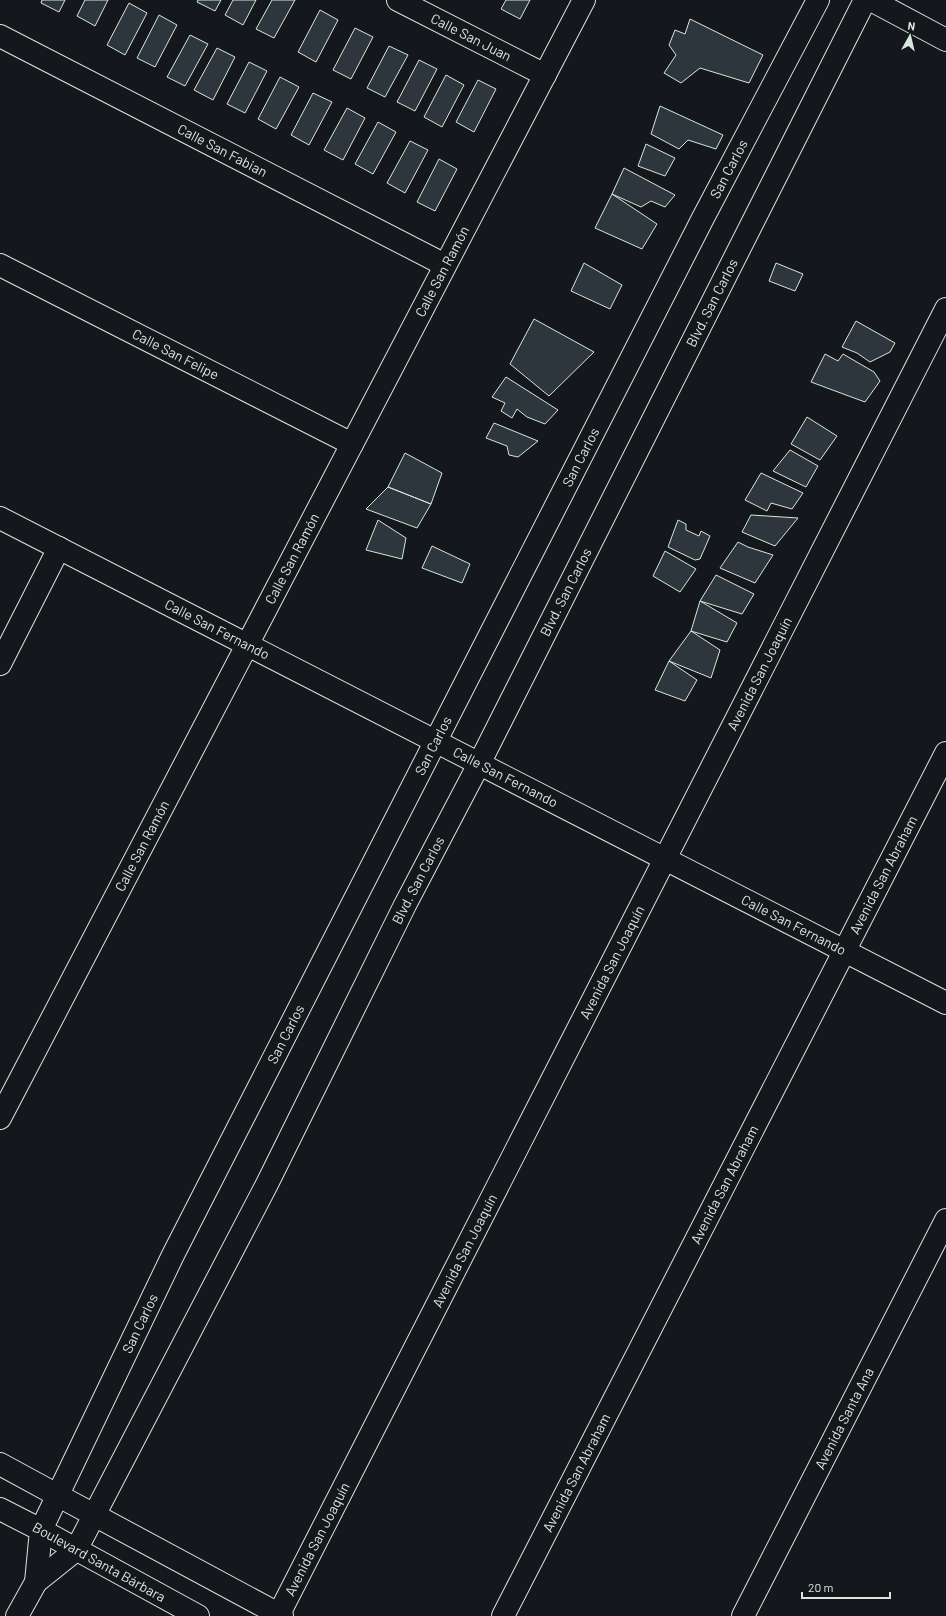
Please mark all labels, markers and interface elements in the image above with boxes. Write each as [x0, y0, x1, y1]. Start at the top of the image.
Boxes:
street label: Calle San Juan [428, 9, 514, 64]
north arrow [890, 16, 930, 56]
text: N [907, 19, 916, 33]
street label: Calle San Fabian [175, 120, 270, 180]
street label: San Carlos [706, 136, 751, 201]
street label: Calle San Ramón [411, 223, 472, 320]
street label: Blvd. San Carlos [682, 255, 741, 350]
street label: Calle San Felipe [130, 325, 222, 383]
street label: San Carlos [558, 424, 603, 489]
street label: Calle San Ramón [261, 510, 322, 607]
street label: Blvd. San Carlos [536, 545, 595, 639]
street label: Calle San Fernando [162, 595, 273, 663]
street label: Avenida San Joaquín [723, 614, 795, 733]
street label: San Carlos [411, 713, 455, 778]
street label: Calle San Fernando [450, 743, 561, 811]
street label: Calle San Ramón [111, 797, 172, 894]
street label: Avenida San Abraham [845, 813, 920, 937]
street label: Blvd. San Carlos [388, 833, 448, 927]
street label: Calle San Fernando [739, 891, 849, 958]
street label: Avenida San Joaquín [576, 902, 648, 1022]
street label: San Carlos [263, 1001, 308, 1066]
street label: Avenida San Abraham [687, 1122, 762, 1246]
street label: Avenida San Joaquín [428, 1191, 500, 1310]
street label: San Carlos [118, 1291, 161, 1356]
street label: Avenida Santa Ana [811, 1365, 877, 1472]
street label: Avenida San Abraham [539, 1410, 614, 1535]
street label: Avenida San Joaquín [281, 1479, 353, 1599]
street label: Boulevard Santa Bárbara [30, 1518, 169, 1605]
scale bar [802, 1574, 890, 1600]
text: 20 m [808, 1580, 834, 1594]

